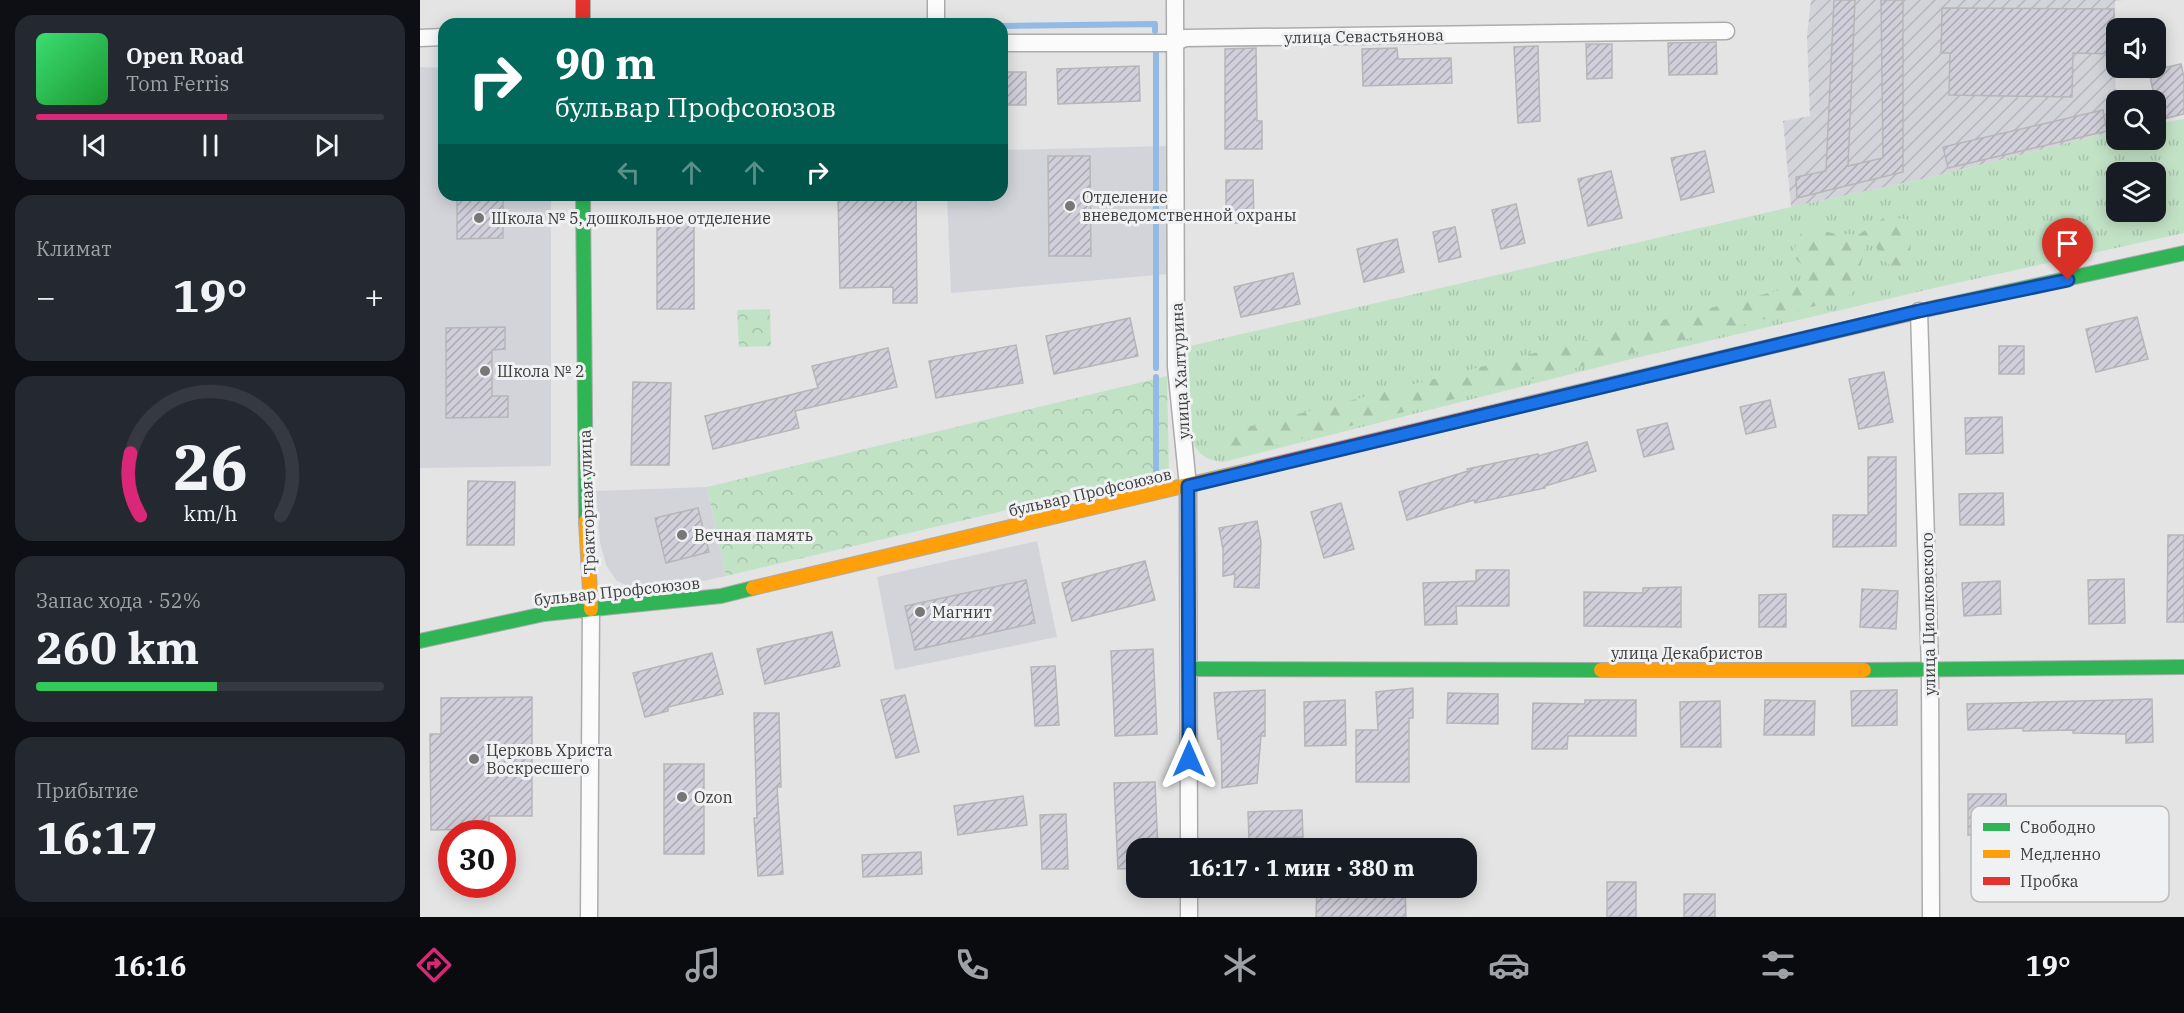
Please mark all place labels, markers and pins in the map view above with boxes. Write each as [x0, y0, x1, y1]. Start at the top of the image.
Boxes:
place label: Отделение вневедомственной охраны [1082, 187, 1297, 225]
marker: Отделение вневедомственной охраны [1063, 199, 1077, 213]
place label: Школа № 5, дошкольное отделение [491, 208, 771, 228]
marker: Школа № 5, дошкольное отделение [472, 211, 486, 225]
pin [2042, 218, 2093, 280]
place label: Школа № 2 [497, 361, 585, 381]
marker: Школа № 2 [478, 364, 492, 378]
place label: Вечная память [694, 525, 813, 545]
marker: Вечная память [675, 528, 689, 542]
place label: Магнит [932, 602, 992, 622]
marker: Магнит [913, 605, 927, 619]
place label: Церковь Христа Воскресшего [486, 740, 613, 778]
marker: Церковь Христа Воскресшего [467, 752, 481, 766]
place label: Ozon [694, 787, 733, 807]
marker: Ozon [675, 790, 689, 804]

